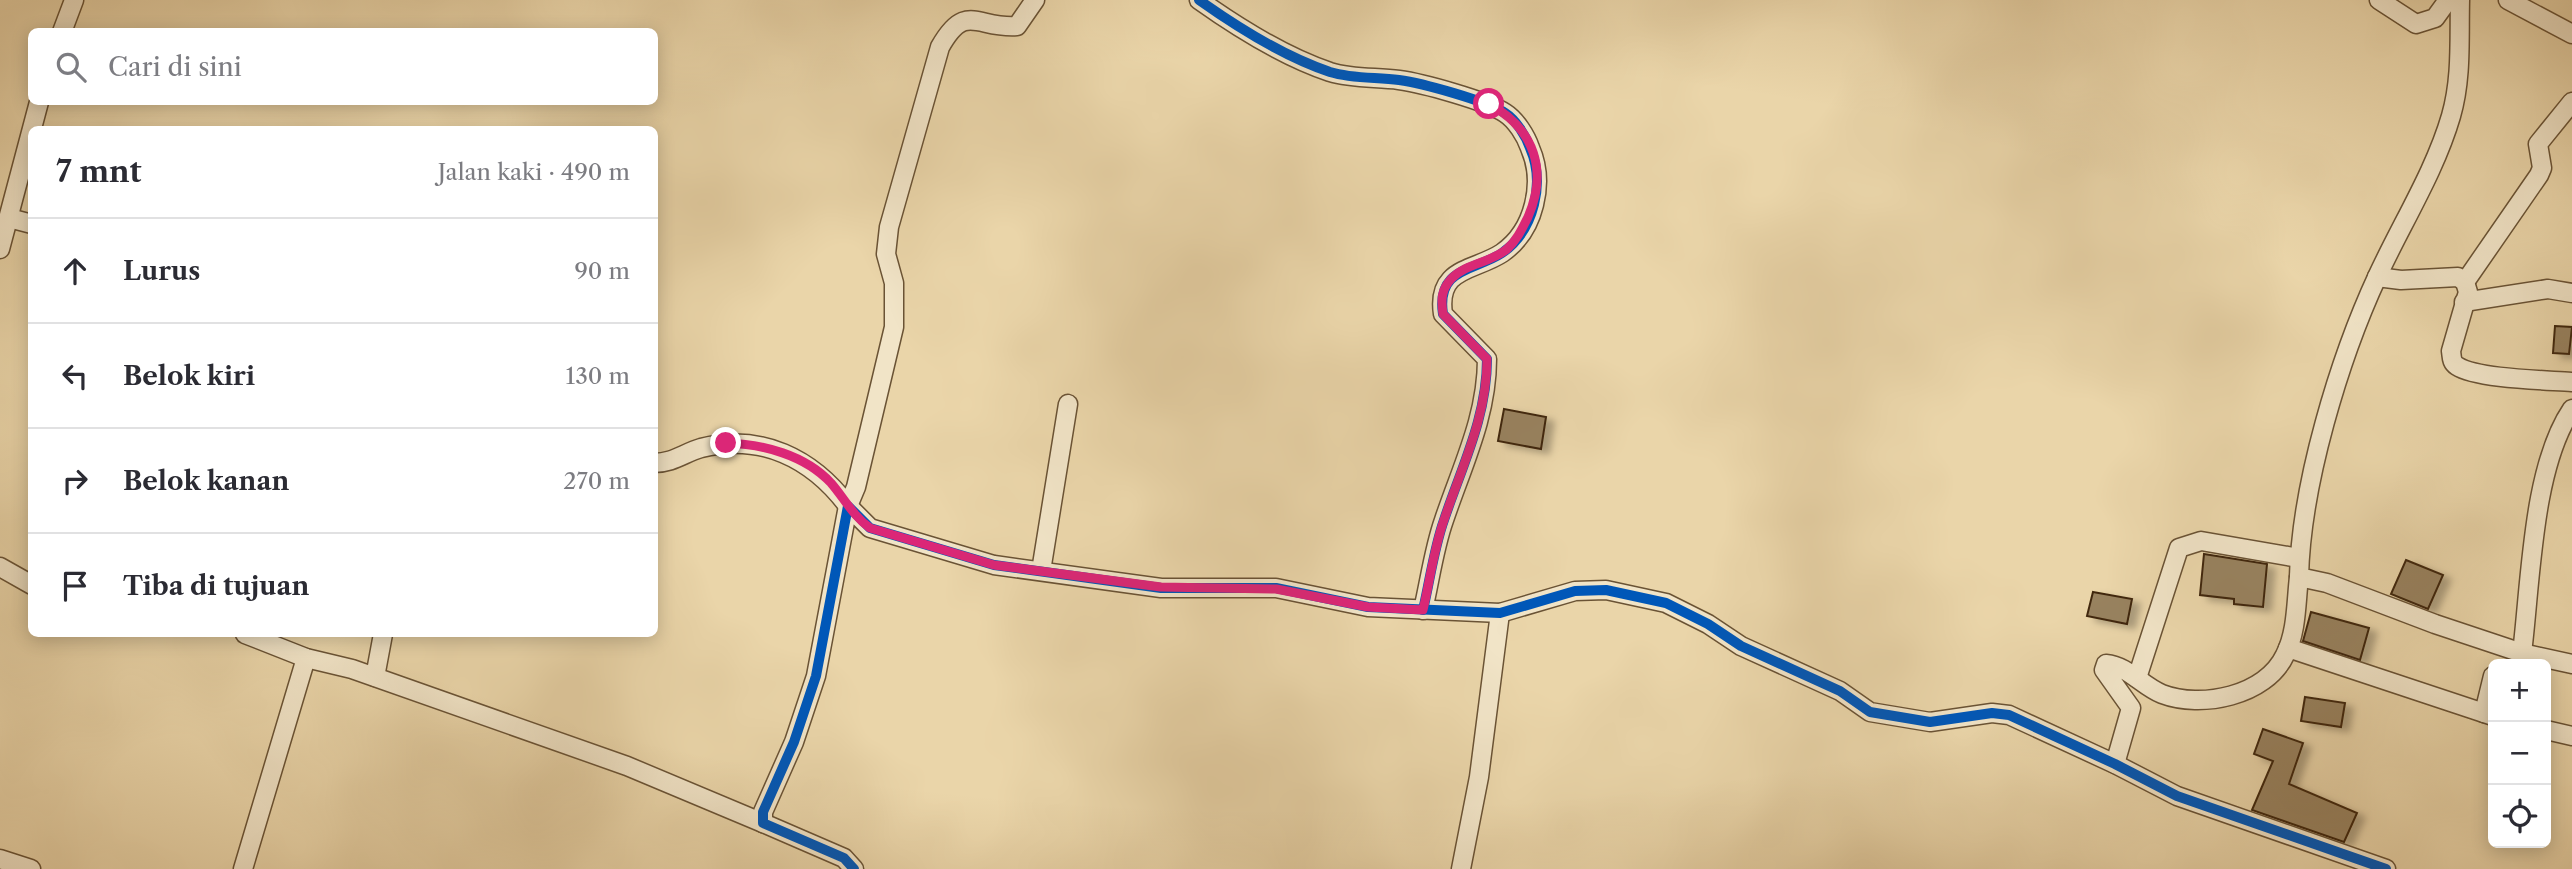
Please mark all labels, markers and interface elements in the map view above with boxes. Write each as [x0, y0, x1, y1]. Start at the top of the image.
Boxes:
search box [28, 28, 658, 105]
icon: search [52, 48, 90, 86]
text: Cari di sini [108, 51, 242, 83]
route start [1473, 88, 1504, 119]
text: 7 mnt [56, 153, 142, 190]
text: Jalan kaki · 490 m [438, 158, 630, 186]
icon: ahead [56, 252, 94, 290]
text: Lurus [123, 255, 200, 287]
text: 90 m [574, 257, 630, 285]
icon: left [56, 357, 94, 395]
text: Belok kiri [123, 360, 255, 392]
text: 130 m [566, 362, 630, 390]
route end [710, 427, 741, 458]
icon: right [56, 462, 94, 500]
text: Belok kanan [123, 465, 289, 497]
text: 270 m [563, 467, 630, 495]
icon: arrive [56, 567, 94, 605]
text: Tiba di tujuan [123, 570, 309, 602]
map controls [2488, 659, 2551, 848]
button: + [2488, 659, 2551, 722]
button: − [2488, 722, 2551, 785]
button: locate [2488, 785, 2551, 848]

